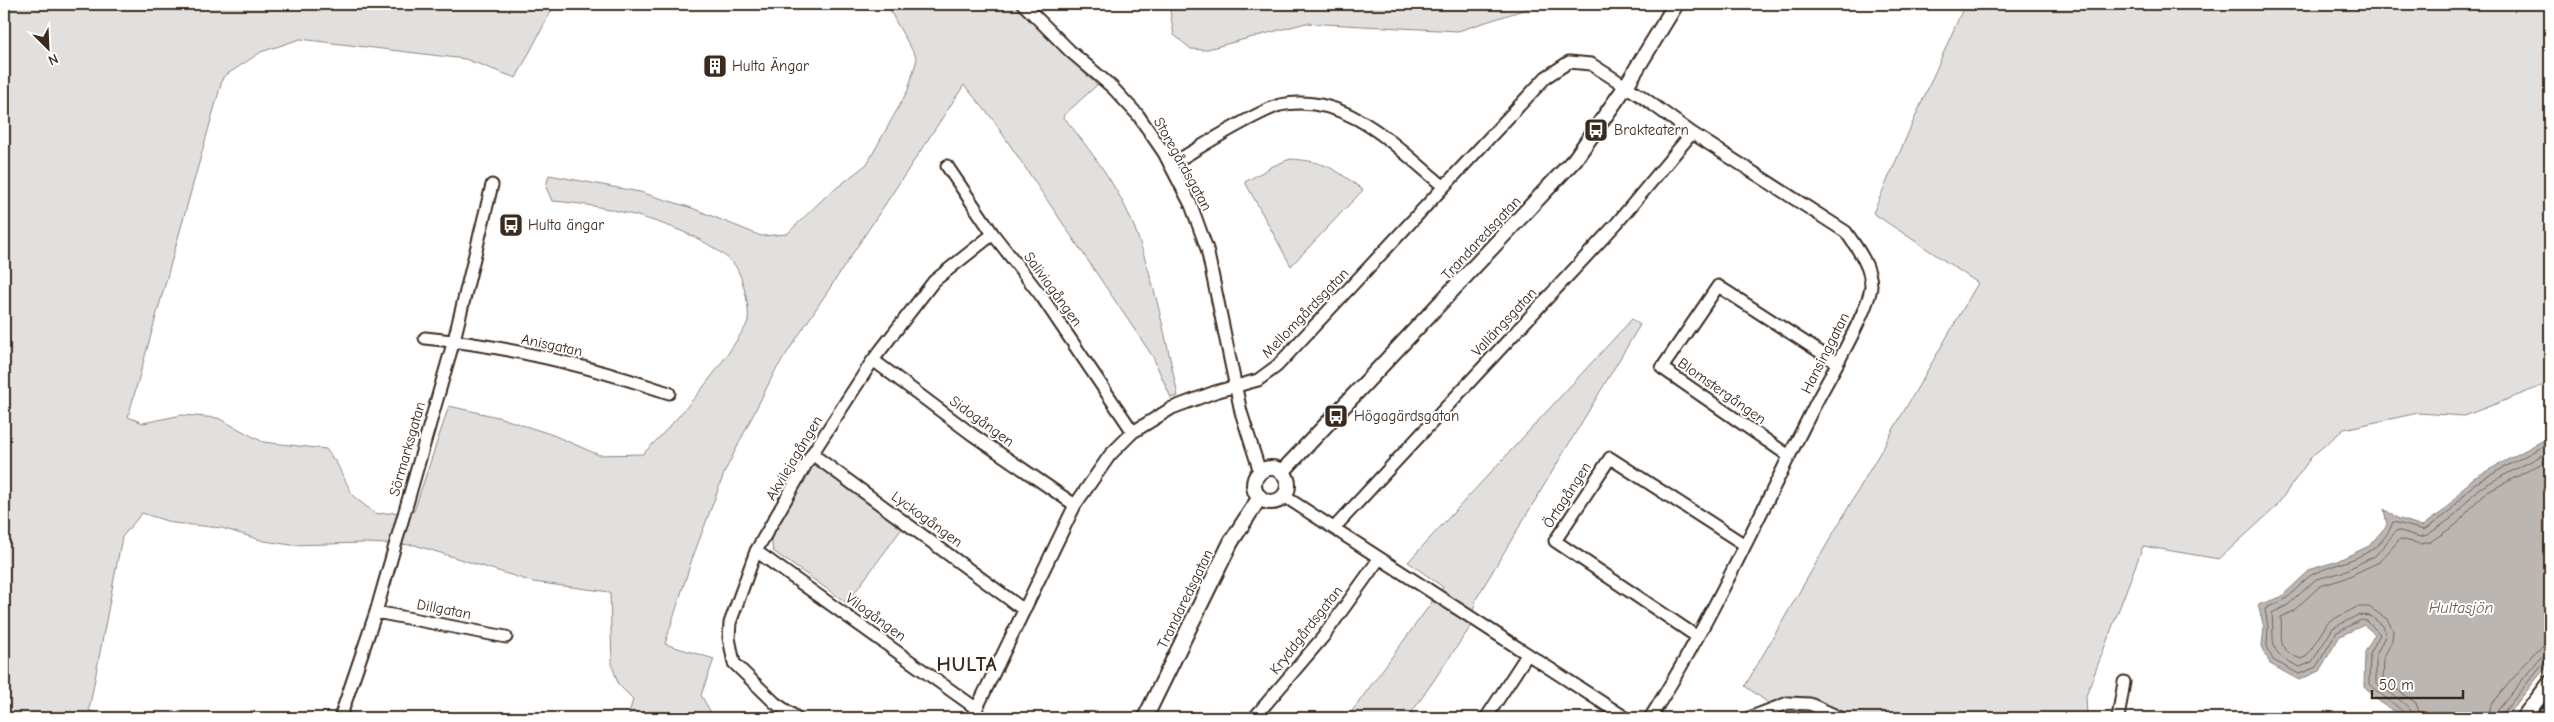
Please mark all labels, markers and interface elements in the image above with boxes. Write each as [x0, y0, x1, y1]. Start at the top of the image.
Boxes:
north arrow [22, 22, 72, 72]
text: N [45, 50, 61, 69]
building icon: Hulta Ängar [702, 53, 728, 79]
place label: Hulta Ängar [732, 57, 809, 75]
street label: Storegårdsgatan [1150, 114, 1216, 214]
bus stop icon: Brakteatern [1583, 117, 1609, 143]
place label: Brakteatern [1614, 121, 1689, 139]
street label: Trandaredsgatan [1438, 192, 1524, 284]
bus stop icon: Hulta ängar [498, 212, 524, 238]
place label: Hulta ängar [528, 216, 604, 234]
street label: Saliviagången [1020, 248, 1086, 330]
street label: Mellomgårdsgatan [1258, 264, 1352, 362]
street label: Vallängsgatan [1468, 284, 1540, 360]
street label: Hansinggatan [1797, 310, 1853, 396]
street label: Anisgatan [520, 330, 584, 360]
street label: Blomstergången [1674, 354, 1770, 428]
street label: Sidogången [946, 392, 1018, 450]
street label: Sörmarksgatan [385, 400, 429, 498]
bus stop icon: Högagärdsgatan [1323, 403, 1349, 429]
place label: Högagärdsgatan [1354, 407, 1459, 425]
street label: Akvilejagången [762, 412, 826, 504]
street label: Örtagången [1539, 459, 1595, 531]
street label: Lyckogången [888, 487, 966, 551]
street label: Trandaredsgatan [1153, 546, 1217, 652]
street label: Kryddgårdsgatan [1266, 582, 1346, 678]
street label: Vilogången [842, 589, 910, 645]
street label: Dillgatan [415, 595, 473, 623]
water label: Hultasjön [2429, 599, 2493, 617]
district label: HULTA [937, 653, 997, 676]
scale bar [2372, 667, 2463, 699]
text: 50 m [2379, 676, 2414, 694]

